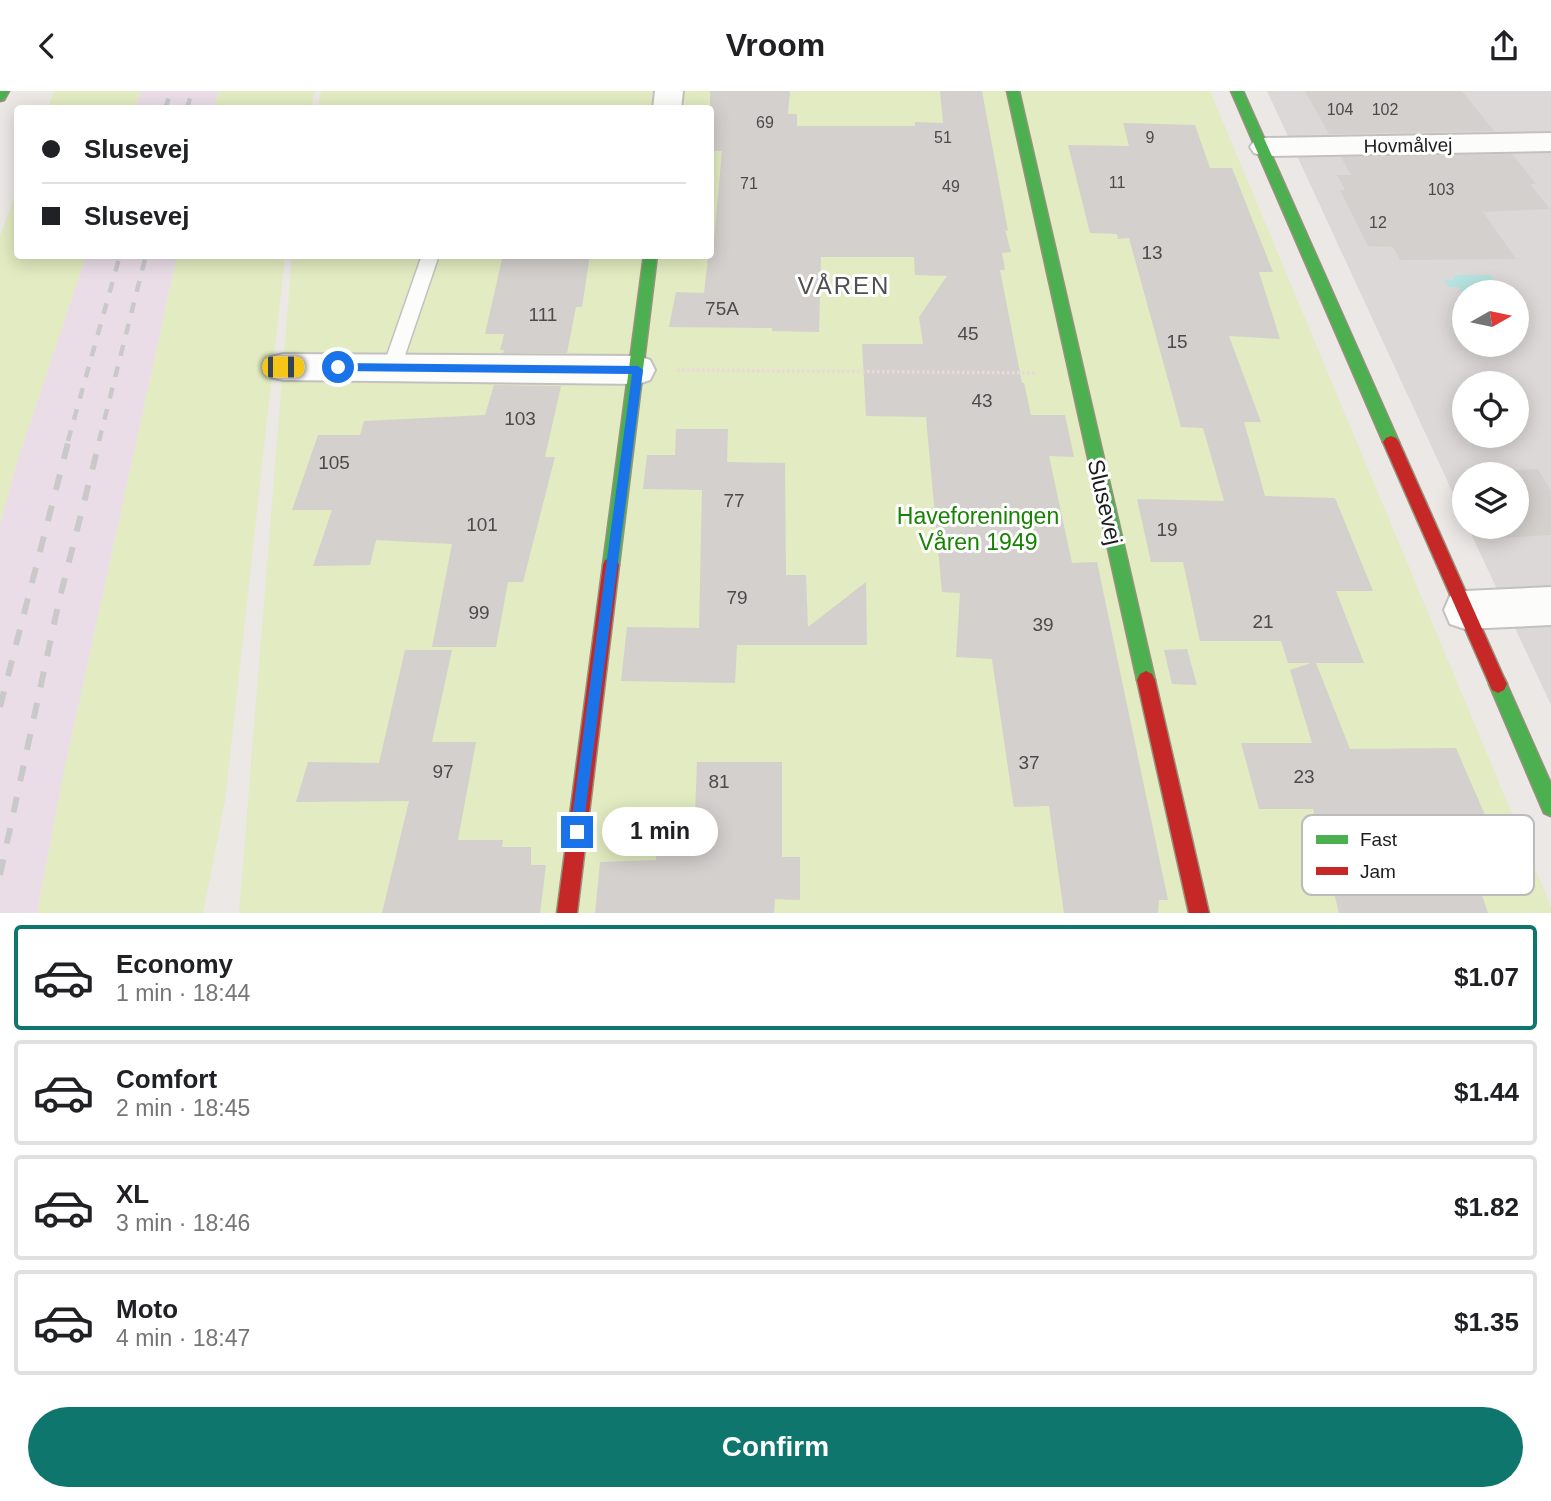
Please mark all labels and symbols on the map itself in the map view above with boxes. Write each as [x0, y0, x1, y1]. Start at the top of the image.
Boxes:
house number: 104 [1327, 101, 1353, 118]
house number: 102 [1372, 101, 1398, 118]
house number: 69 [756, 114, 774, 131]
house number: 51 [934, 129, 952, 146]
house number: 9 [1146, 129, 1155, 146]
street label: Hovmålvej [1363, 134, 1453, 157]
house number: 11 [1109, 174, 1125, 191]
house number: 71 [740, 175, 758, 192]
house number: 49 [942, 178, 960, 195]
house number: 103 [1428, 181, 1454, 198]
house number: 12 [1369, 214, 1387, 231]
house number: 13 [1141, 242, 1163, 263]
district label: VÅREN [798, 272, 890, 299]
north arrow [1452, 280, 1530, 357]
house number: 75A [705, 298, 739, 319]
house number: 111 [529, 304, 557, 325]
house number: 45 [957, 323, 979, 344]
house number: 15 [1166, 331, 1188, 352]
route start [322, 351, 354, 383]
car [263, 357, 305, 378]
house number: 43 [971, 390, 993, 411]
house number: 103 [504, 408, 536, 429]
house number: 105 [318, 452, 350, 473]
street label: Slusevej [1083, 457, 1127, 547]
house number: 77 [723, 490, 745, 511]
park label: Haveforeningen Våren 1949 [897, 503, 1059, 555]
house number: 101 [466, 514, 498, 535]
house number: 19 [1156, 519, 1178, 540]
house number: 79 [726, 587, 748, 608]
house number: 99 [468, 602, 490, 623]
house number: 21 [1252, 611, 1274, 632]
house number: 39 [1032, 614, 1054, 635]
house number: 37 [1018, 752, 1040, 773]
house number: 97 [432, 761, 454, 782]
house number: 23 [1293, 766, 1315, 787]
house number: 81 [708, 771, 730, 792]
callout: 1 min [602, 807, 717, 857]
legend [1302, 815, 1534, 895]
route end [561, 816, 593, 848]
text: Fast [1360, 829, 1398, 850]
text: Jam [1360, 861, 1396, 882]

